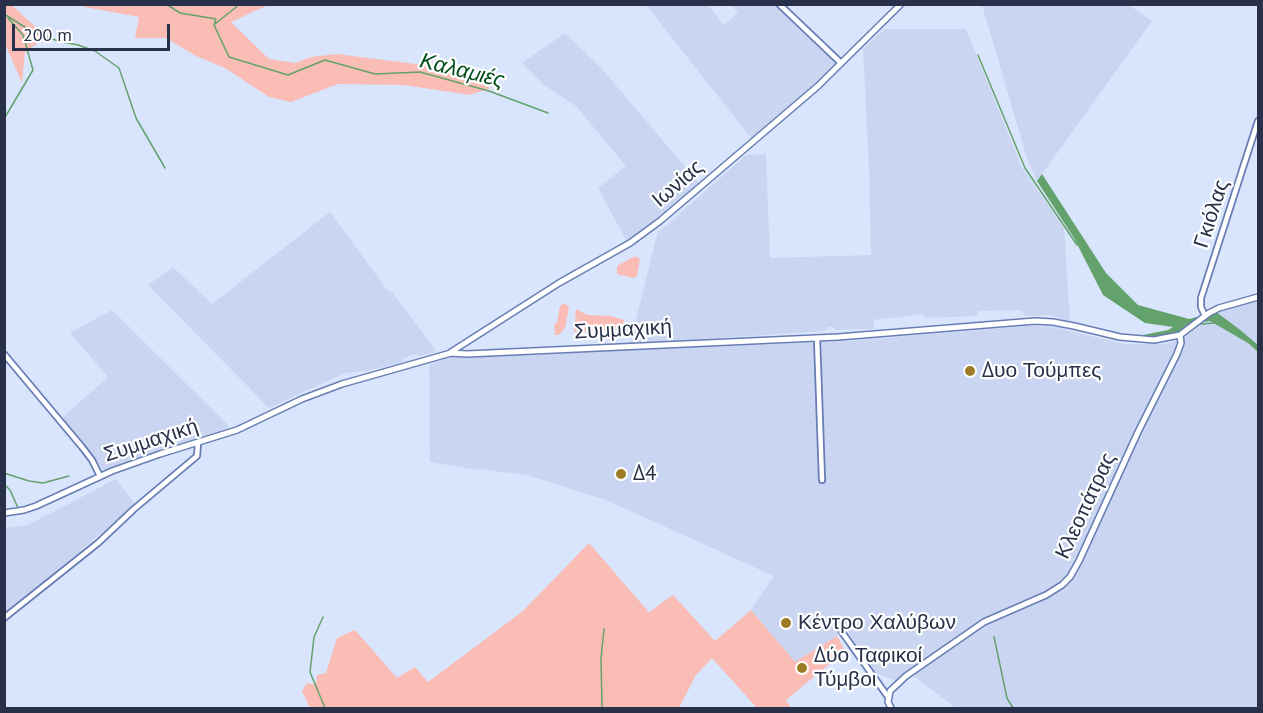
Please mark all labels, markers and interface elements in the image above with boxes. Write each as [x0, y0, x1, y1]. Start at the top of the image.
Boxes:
scale bar [15, 12, 172, 50]
text: 200 m [23, 23, 72, 46]
water label: Καλαμιές [417, 48, 507, 94]
street label: Ιωνίας [647, 155, 709, 213]
street label: Γκιόλας [1189, 177, 1235, 251]
street label: Συμμαχική [574, 315, 672, 345]
place label: Δυο Τούμπες [982, 358, 1101, 384]
marker: Δυο Τούμπες [963, 364, 977, 378]
street label: Συμμαχική [101, 414, 201, 468]
street label: Κλεοπάτρας [1050, 449, 1122, 563]
place label: Δ4 [633, 461, 656, 487]
marker: Δ4 [614, 467, 628, 481]
place label: Κέντρο Χαλύβων [798, 610, 956, 636]
marker: Κέντρο Χαλύβων [779, 616, 793, 630]
place label: Δύο Ταφικοί Τύμβοι [814, 643, 922, 693]
marker: Δύο Ταφικοί Τύμβοι [795, 661, 809, 675]

